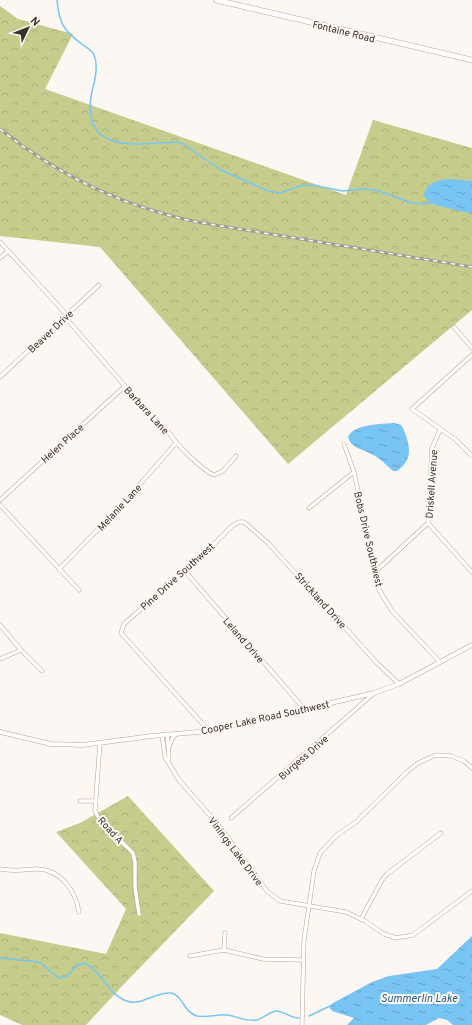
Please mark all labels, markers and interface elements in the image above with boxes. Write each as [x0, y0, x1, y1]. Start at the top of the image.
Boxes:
north arrow [8, 8, 48, 48]
text: N [27, 14, 42, 30]
street label: Fontaine Road [311, 18, 376, 47]
street label: Beaver Drive [25, 308, 77, 357]
street label: Barbara Lane [121, 384, 171, 438]
street label: Helen Place [39, 421, 87, 467]
street label: Driskell Avenue [424, 449, 441, 519]
street label: Melanie Lane [95, 482, 145, 534]
street label: Bobs Drive Southwest [350, 490, 385, 589]
street label: Pine Drive Southwest [138, 540, 218, 614]
street label: Strickland Drive [291, 570, 349, 632]
street label: Leland Drive [219, 615, 266, 667]
street label: Cooper Lake Road Southwest [200, 698, 331, 738]
street label: Burgess Drive [276, 733, 332, 783]
street label: Road A [94, 815, 126, 847]
street label: Vinings Lake Drive [205, 815, 265, 889]
water label: Summerlin Lake [381, 992, 458, 1006]

